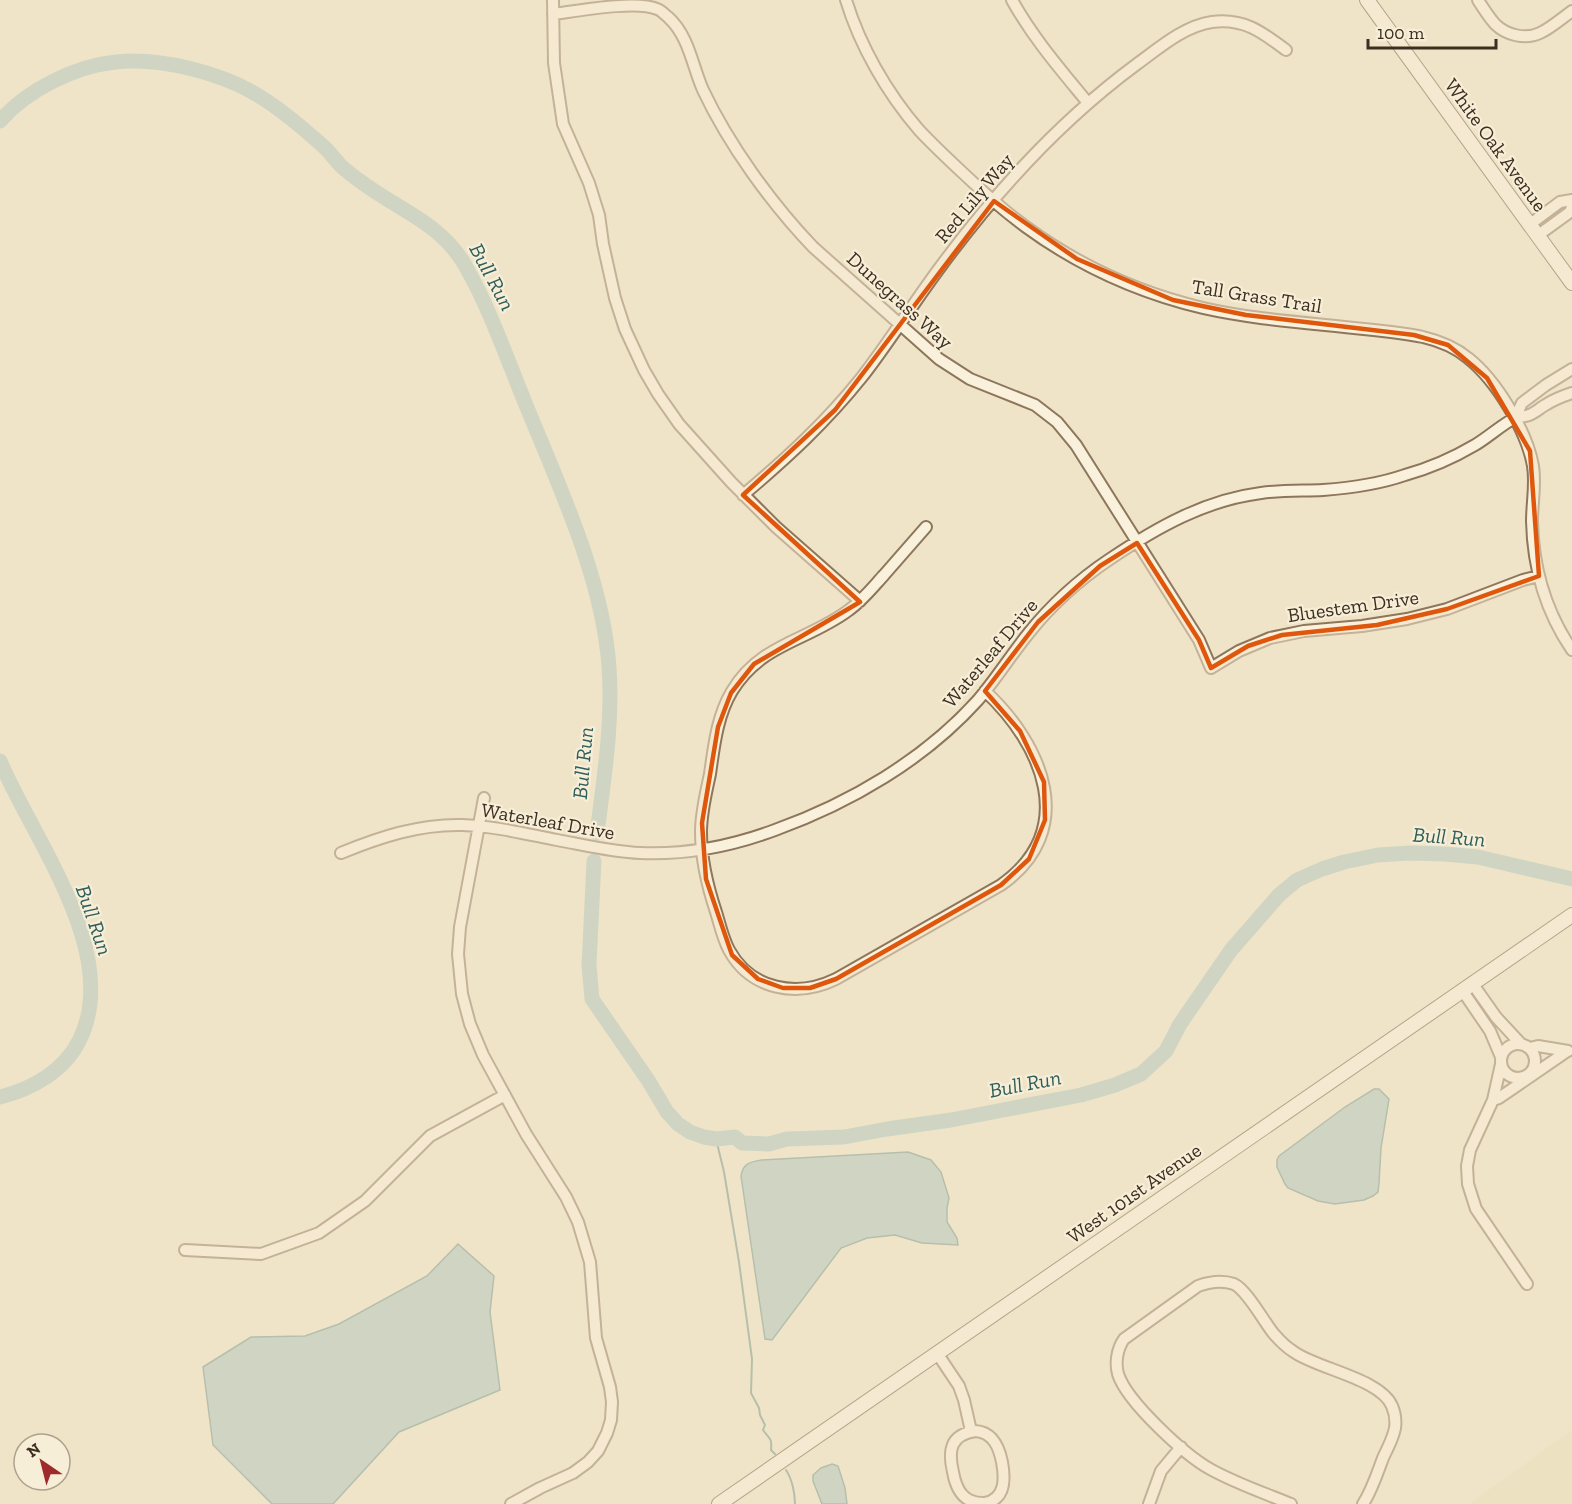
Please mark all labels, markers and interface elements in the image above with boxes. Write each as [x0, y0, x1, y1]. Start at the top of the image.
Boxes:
scale bar [1368, 12, 1496, 50]
text: 100 m [1377, 22, 1425, 44]
street label: White Oak Avenue [1440, 74, 1552, 216]
street label: Red Lily Way [930, 148, 1019, 248]
water label: Bull Run [464, 239, 521, 315]
street label: Dunegrass Way [842, 246, 958, 354]
street label: Tall Grass Trail [1190, 274, 1324, 318]
street label: Bluestem Drive [1286, 585, 1420, 627]
street label: Waterleaf Drive [937, 594, 1043, 712]
water label: Bull Run [567, 726, 598, 800]
street label: Waterleaf Drive [479, 797, 617, 845]
water label: Bull Run [1412, 822, 1486, 852]
water label: Bull Run [71, 881, 118, 958]
water label: Bull Run [987, 1064, 1063, 1103]
street label: West 101st Avenue [1062, 1138, 1206, 1248]
north arrow [12, 1432, 72, 1492]
text: N [23, 1439, 44, 1461]

